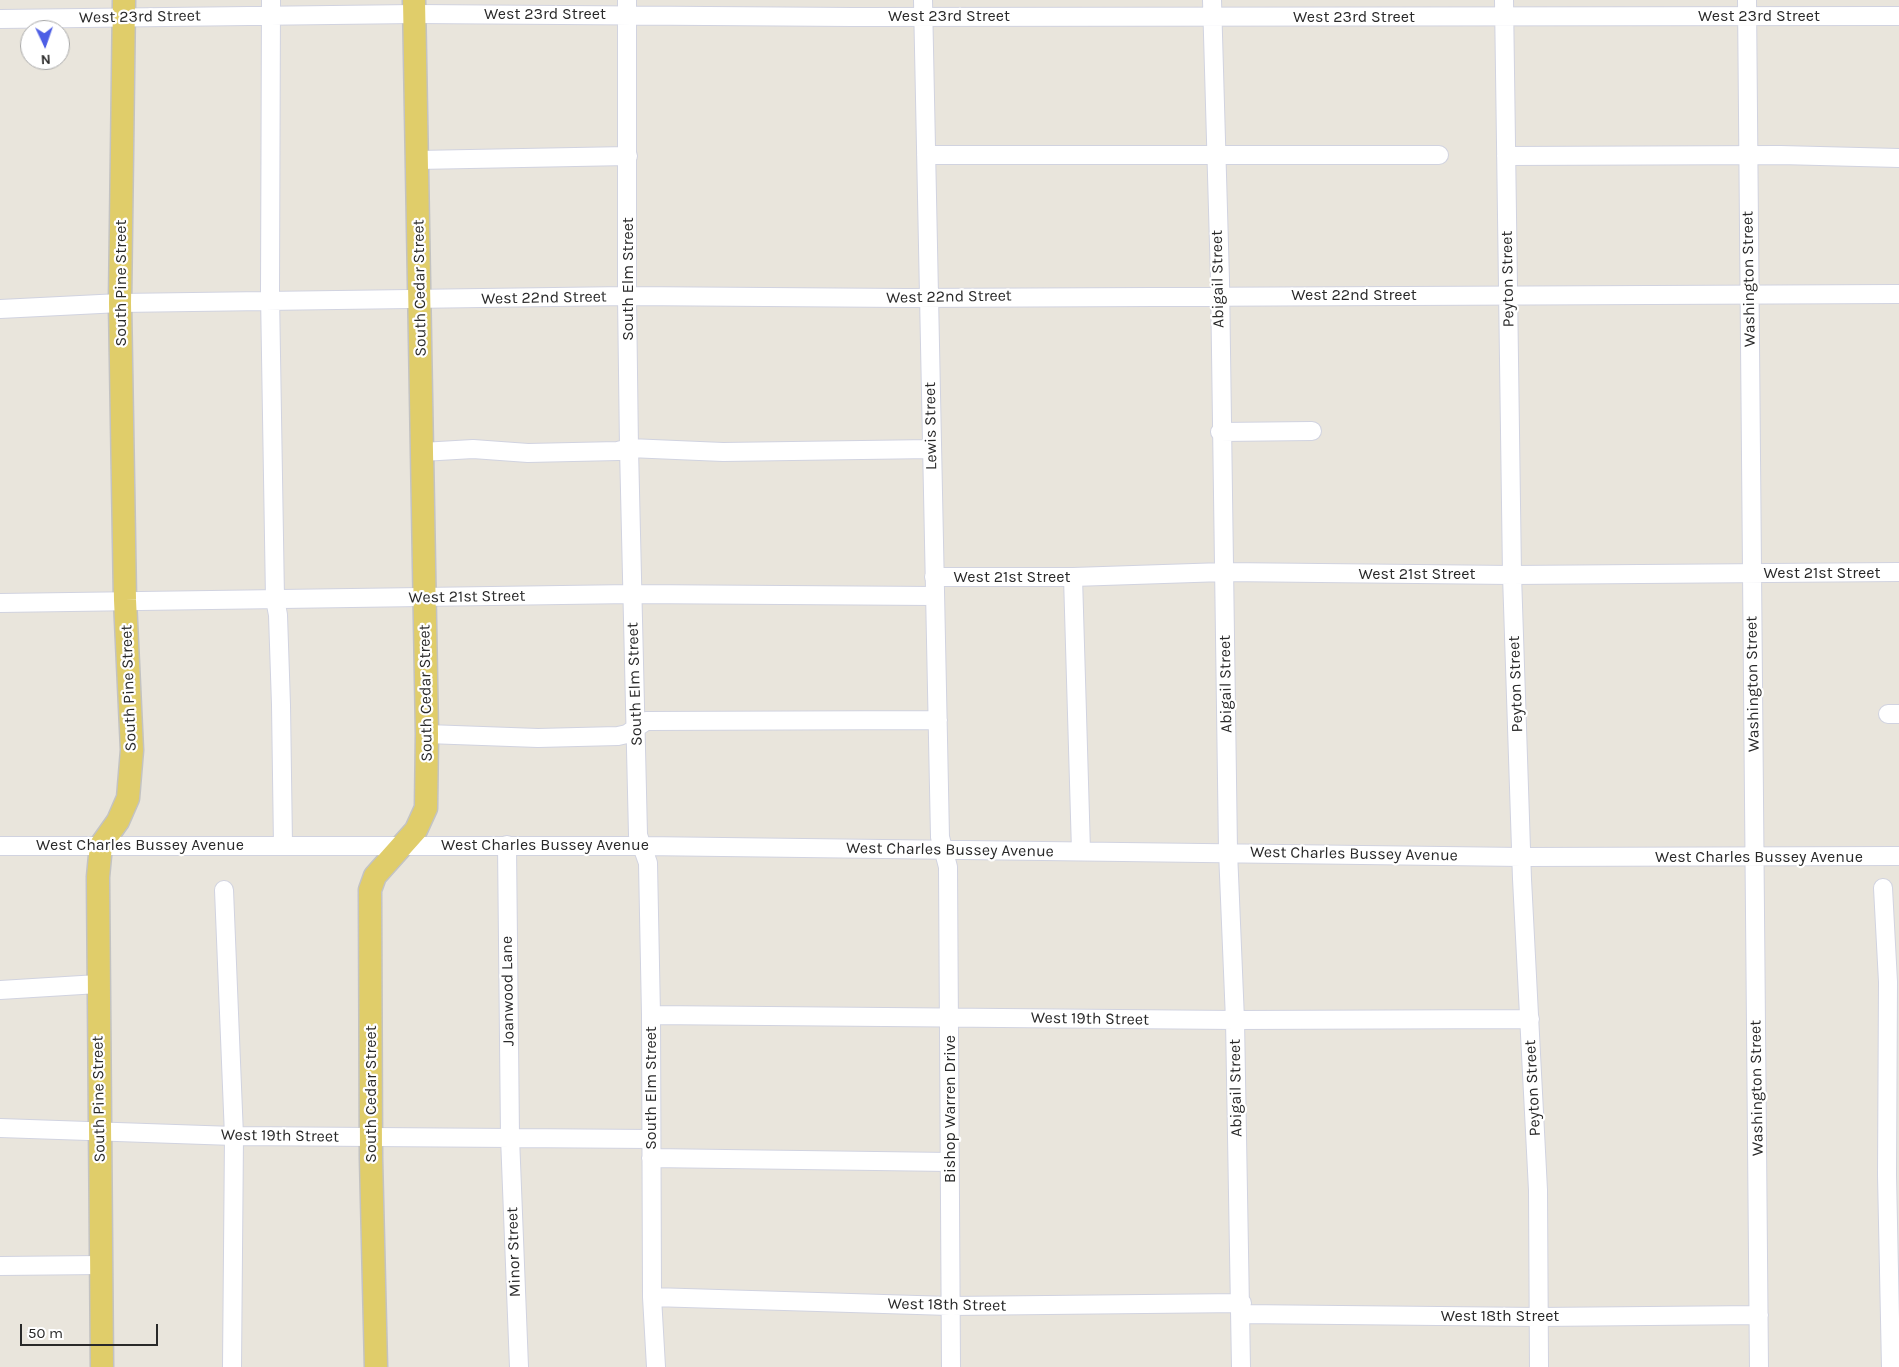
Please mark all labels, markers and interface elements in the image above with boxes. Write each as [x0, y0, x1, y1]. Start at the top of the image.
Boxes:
street label: West 23rd Street [484, 4, 606, 24]
street label: West 23rd Street [79, 6, 201, 28]
street label: West 23rd Street [888, 6, 1010, 26]
street label: West 23rd Street [1698, 6, 1820, 26]
street label: West 23rd Street [1293, 7, 1415, 27]
north arrow [20, 20, 70, 70]
text: N [40, 51, 51, 68]
street label: Washington Street [1738, 211, 1760, 347]
street label: South Elm Street [618, 217, 638, 341]
street label: South Cedar Street [409, 219, 431, 357]
street label: South Pine Street [111, 220, 131, 346]
street label: Abigail Street [1208, 230, 1228, 328]
street label: Peyton Street [1498, 231, 1518, 327]
street label: West 22nd Street [1291, 285, 1417, 305]
street label: West 22nd Street [886, 286, 1012, 308]
street label: West 22nd Street [481, 287, 607, 309]
street label: Lewis Street [921, 382, 941, 470]
street label: West 21st Street [1764, 563, 1880, 583]
street label: West 21st Street [1359, 564, 1475, 584]
street label: West 21st Street [954, 567, 1070, 587]
street label: West 21st Street [408, 586, 526, 608]
street label: Washington Street [1742, 616, 1764, 752]
street label: South Elm Street [623, 622, 647, 746]
street label: South Pine Street [117, 624, 141, 752]
street label: South Cedar Street [415, 624, 437, 762]
street label: Abigail Street [1216, 635, 1236, 733]
street label: Peyton Street [1505, 635, 1527, 733]
street label: West Charles Bussey Avenue [36, 835, 244, 855]
street label: West Charles Bussey Avenue [441, 835, 649, 855]
street label: West Charles Bussey Avenue [846, 839, 1054, 861]
street label: West Charles Bussey Avenue [1250, 843, 1458, 865]
street label: West Charles Bussey Avenue [1655, 847, 1863, 867]
street label: Joanwood Lane [497, 936, 519, 1046]
street label: West 19th Street [1031, 1008, 1149, 1030]
street label: Washington Street [1746, 1020, 1768, 1156]
street label: South Cedar Street [361, 1025, 381, 1163]
street label: South Elm Street [641, 1026, 661, 1150]
street label: South Pine Street [88, 1035, 110, 1163]
street label: Bishop Warren Drive [940, 1035, 960, 1183]
street label: Abigail Street [1226, 1039, 1246, 1137]
street label: Peyton Street [1521, 1039, 1545, 1137]
street label: West 19th Street [221, 1125, 339, 1147]
street label: Minor Street [503, 1207, 525, 1297]
street label: West 18th Street [887, 1294, 1007, 1316]
street label: West 18th Street [1441, 1306, 1559, 1326]
scale bar [22, 1314, 160, 1346]
text: 50 m [28, 1324, 63, 1342]

